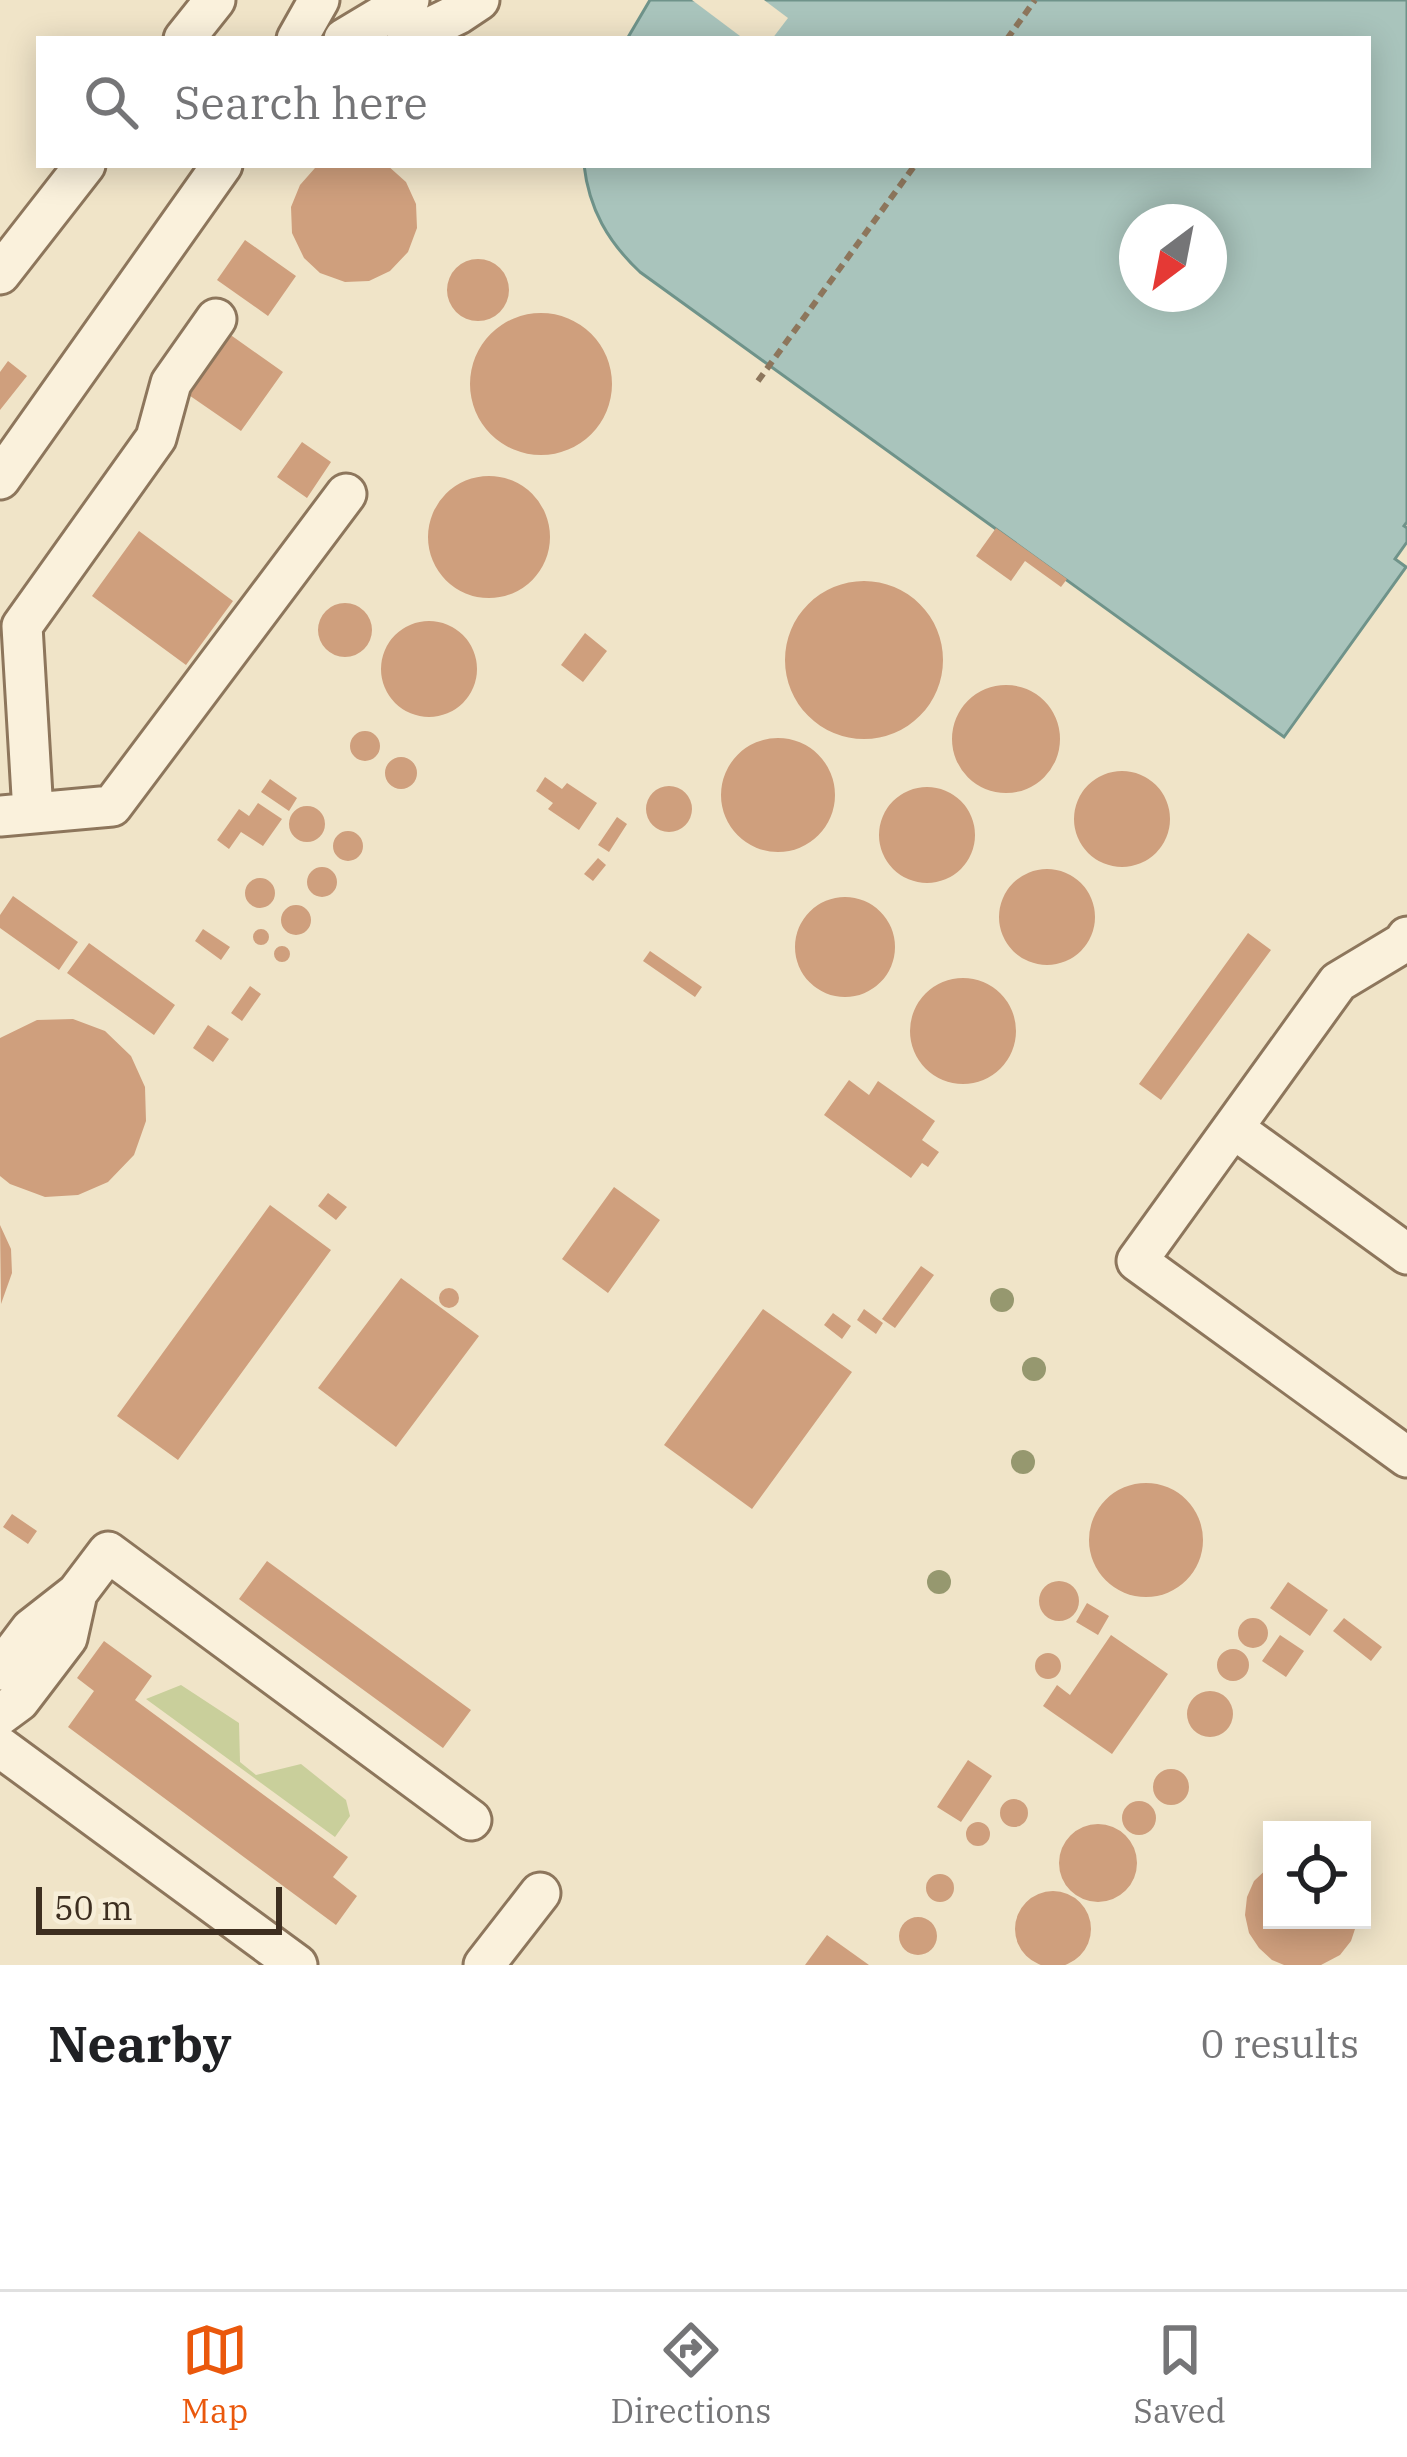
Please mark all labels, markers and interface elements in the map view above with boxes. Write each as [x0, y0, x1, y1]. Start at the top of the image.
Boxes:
search box [36, 36, 1371, 168]
icon: search [78, 69, 144, 135]
text: Search here [174, 73, 428, 131]
north arrow [1119, 204, 1227, 312]
map controls [1263, 1821, 1371, 1929]
button: locate [1263, 1821, 1371, 1929]
scale bar [36, 1881, 282, 1934]
text: 50 m [54, 1886, 133, 1929]
text: Nearby [48, 2010, 232, 2076]
text: 0 results [1201, 2018, 1359, 2069]
tab: Map [181, 2317, 248, 2432]
tab: Directions [610, 2317, 771, 2432]
tab: Saved [1133, 2317, 1226, 2432]

